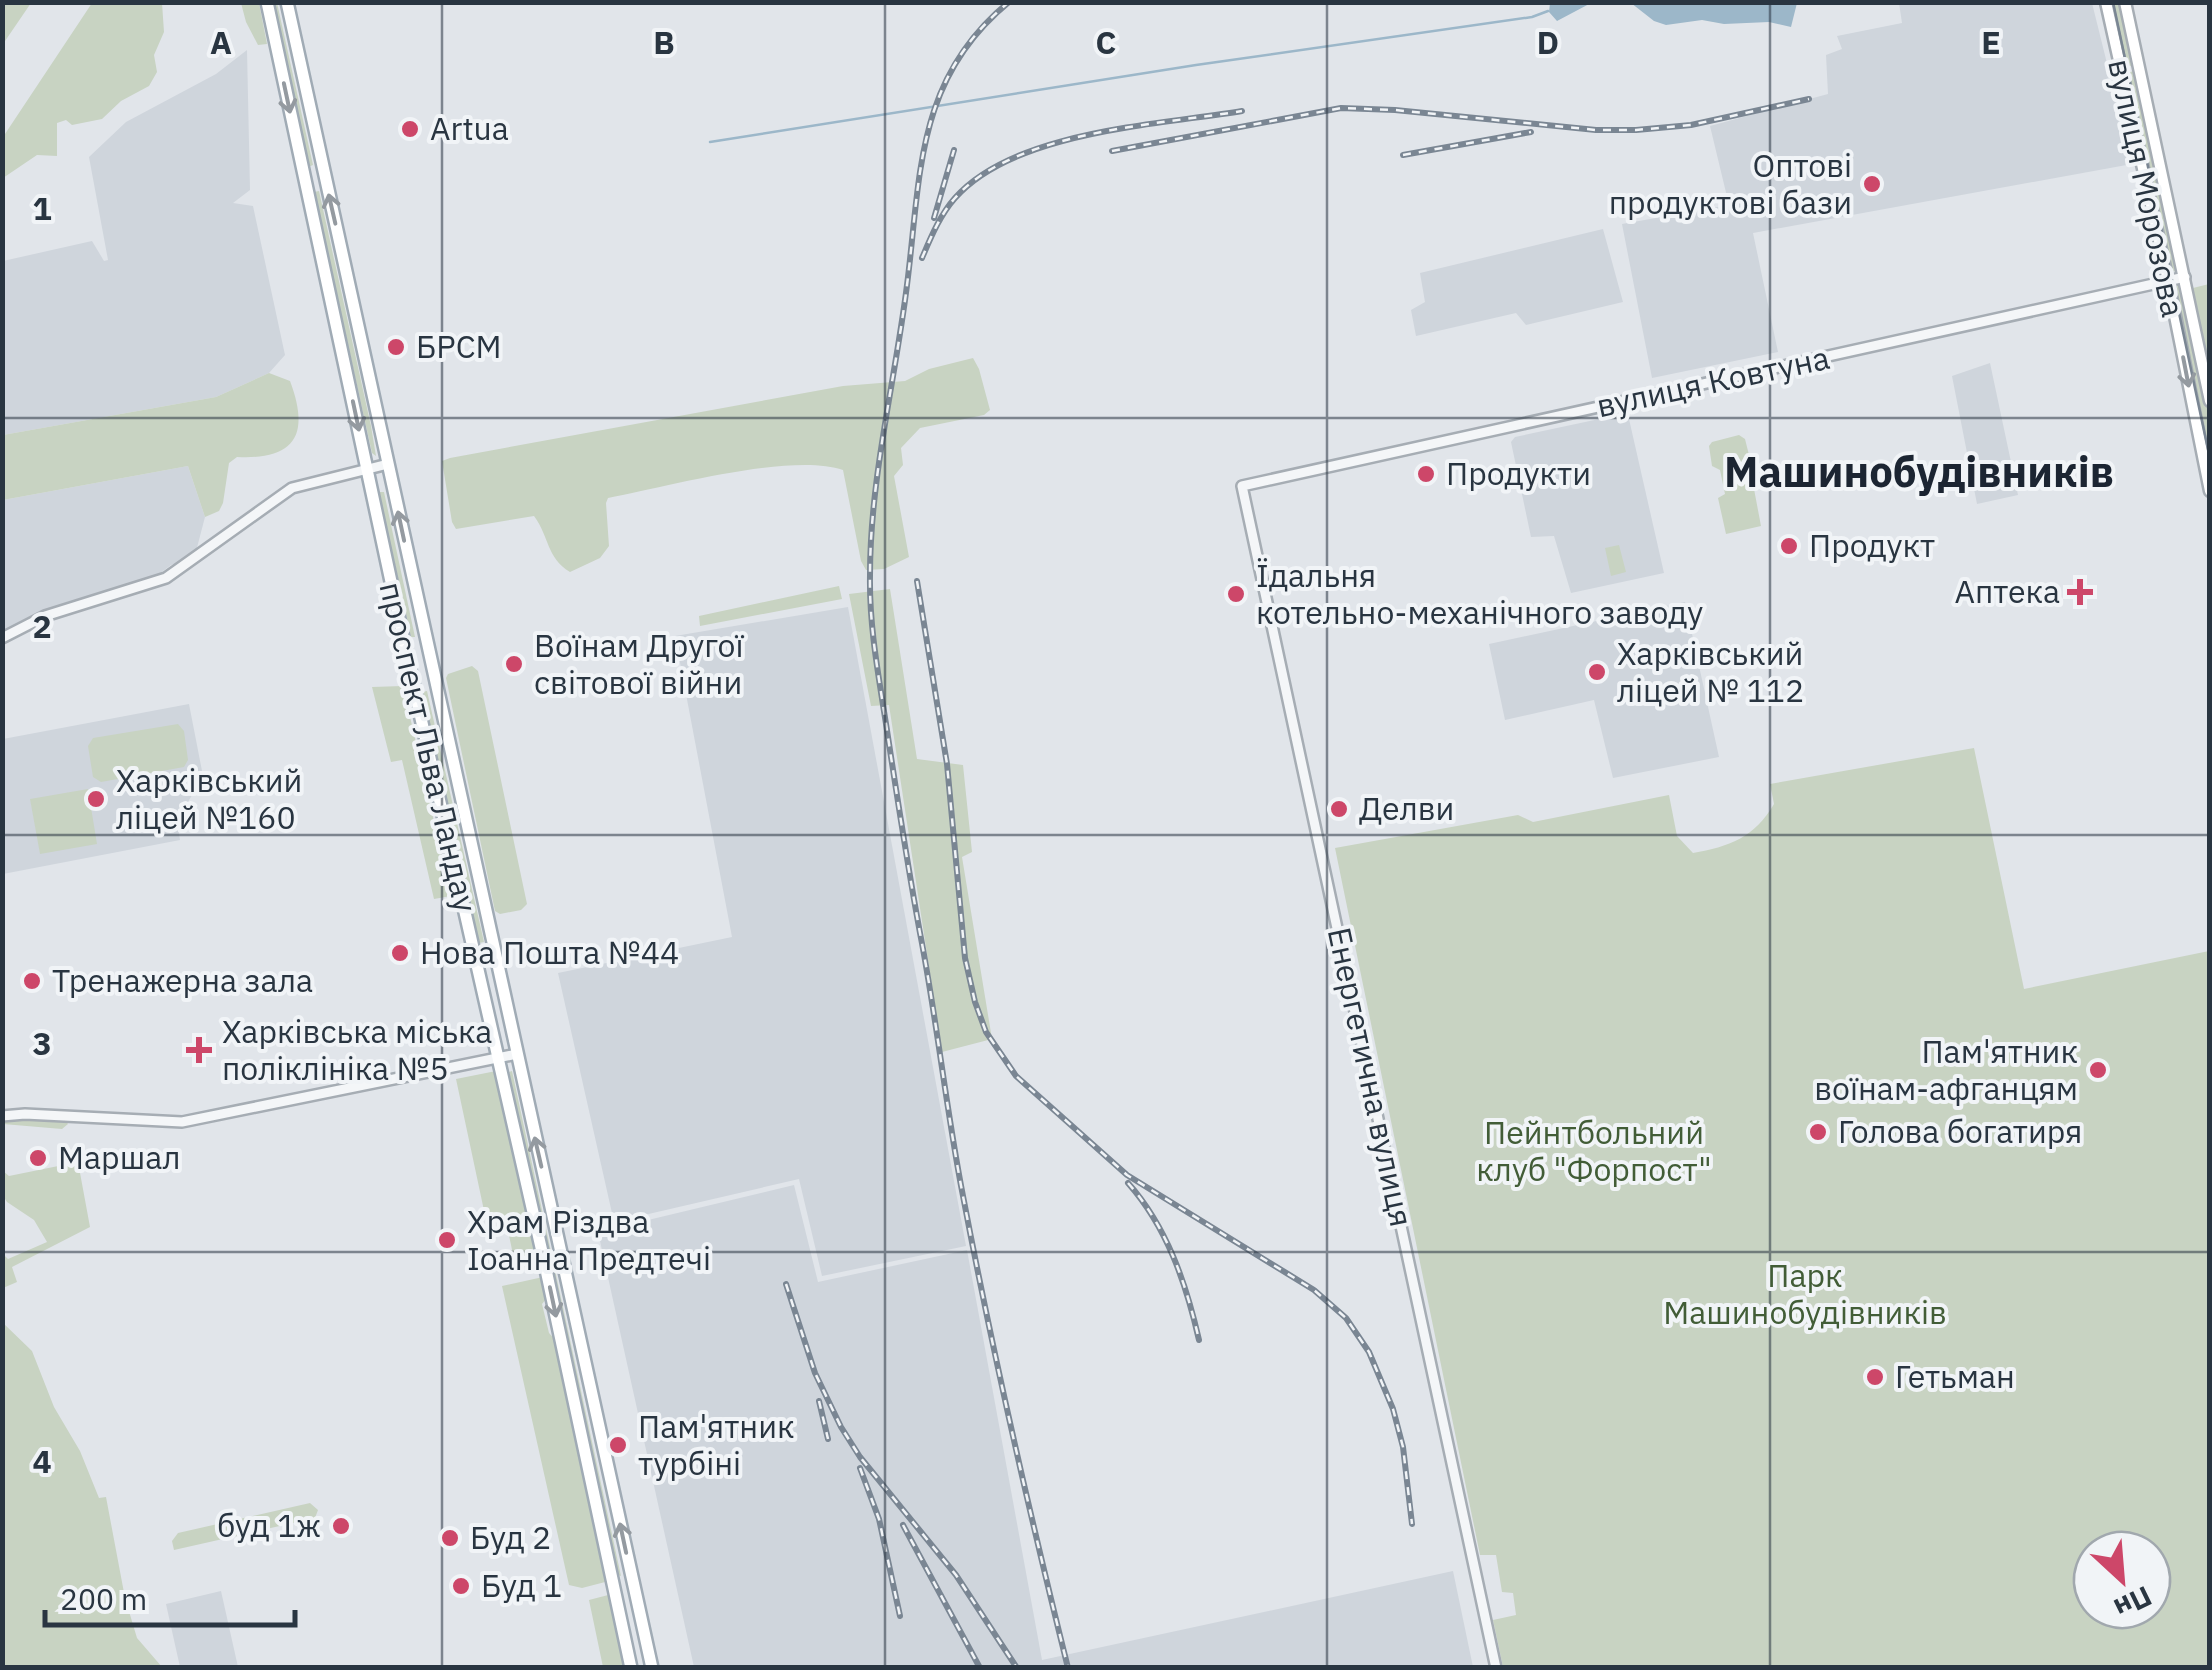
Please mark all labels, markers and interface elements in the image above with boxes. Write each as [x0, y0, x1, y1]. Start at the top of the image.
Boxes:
text: A [210, 21, 232, 63]
text: B [653, 21, 675, 63]
text: C [1096, 21, 1116, 63]
text: D [1537, 21, 1559, 63]
text: E [1981, 21, 2001, 63]
street label: вулиця Морозова [2099, 55, 2195, 321]
one-way arrow [279, 81, 298, 113]
place label: Artua [430, 107, 509, 149]
marker: Artua [399, 118, 421, 140]
place label: Оптові продуктові бази [1609, 144, 1852, 223]
marker: Оптові продуктові бази [1861, 173, 1883, 195]
text: 1 [32, 187, 52, 229]
one-way arrow [322, 194, 340, 226]
place label: БРСМ [416, 325, 502, 367]
marker: БРСМ [385, 336, 407, 358]
street label: вулиця Ковтуна [1593, 336, 1833, 426]
one-way arrow [2177, 356, 2196, 388]
one-way arrow [347, 399, 366, 431]
district label: Машинобудівників [1724, 444, 2114, 499]
place label: Продукти [1446, 452, 1591, 494]
marker: Продукти [1415, 463, 1437, 485]
one-way arrow [391, 511, 409, 543]
place label: Продукт [1809, 524, 1935, 566]
marker: Продукт [1778, 535, 1800, 557]
place label: Їдальня котельно-механічного заводу [1256, 554, 1703, 633]
place label: Аптека [1955, 570, 2060, 612]
street label: проспект Льва Ландау [371, 578, 487, 916]
marker: Аптека [2069, 581, 2091, 603]
marker: Їдальня котельно-механічного заводу [1225, 583, 1247, 605]
text: 2 [32, 605, 52, 647]
place label: Воїнам Другої світової війни [534, 624, 744, 703]
place label: Харківський ліцей № 112 [1617, 632, 1804, 711]
marker: Воїнам Другої світової війни [503, 653, 525, 675]
marker: Харківський ліцей № 112 [1586, 661, 1608, 683]
place label: Харківський ліцей №160 [116, 759, 302, 838]
place label: Делви [1359, 787, 1454, 829]
marker: Харківський ліцей №160 [85, 788, 107, 810]
marker: Делви [1328, 798, 1350, 820]
street label: Енергетична вулиця [1319, 923, 1423, 1230]
place label: Нова Пошта №44 [420, 931, 679, 973]
marker: Нова Пошта №44 [389, 942, 411, 964]
place label: Тренажерна зала [52, 959, 313, 1001]
marker: Тренажерна зала [21, 970, 43, 992]
place label: Харківська міська поліклініка №5 [222, 1010, 492, 1089]
text: 3 [32, 1022, 52, 1064]
place label: Пам'ятник воїнам-афганцям [1814, 1030, 2078, 1109]
marker: Харківська міська поліклініка №5 [186, 1037, 212, 1063]
marker: Пам'ятник воїнам-афганцям [2087, 1059, 2109, 1081]
place label: Голова богатиря [1838, 1110, 2082, 1152]
park label: Пейнтбольний клуб "Форпост" [1476, 1111, 1712, 1190]
marker: Голова богатиря [1807, 1121, 1829, 1143]
place label: Маршал [58, 1136, 181, 1178]
one-way arrow [528, 1137, 547, 1169]
marker: Маршал [27, 1147, 49, 1169]
place label: Храм Різдва Іоанна Предтечі [467, 1200, 711, 1279]
marker: Храм Різдва Іоанна Предтечі [436, 1229, 458, 1251]
park label: Парк Машинобудівників [1663, 1254, 1947, 1333]
one-way arrow [545, 1285, 564, 1317]
place label: Гетьман [1895, 1355, 2015, 1397]
marker: Гетьман [1864, 1366, 1886, 1388]
place label: Пам'ятник турбіні [638, 1405, 795, 1484]
marker: Пам'ятник турбіні [607, 1434, 629, 1456]
text: 4 [32, 1440, 52, 1482]
place label: буд 1ж [217, 1504, 321, 1546]
marker: буд 1ж [330, 1515, 352, 1537]
place label: Буд 2 [470, 1516, 551, 1558]
one-way arrow [613, 1523, 631, 1555]
marker: Буд 2 [439, 1527, 461, 1549]
north arrow [2072, 1530, 2172, 1630]
place label: Буд 1 [481, 1564, 562, 1606]
scale bar [45, 1565, 295, 1627]
marker: Буд 1 [450, 1575, 472, 1597]
text: Пн [2108, 1578, 2158, 1628]
text: 200 m [60, 1579, 147, 1618]

